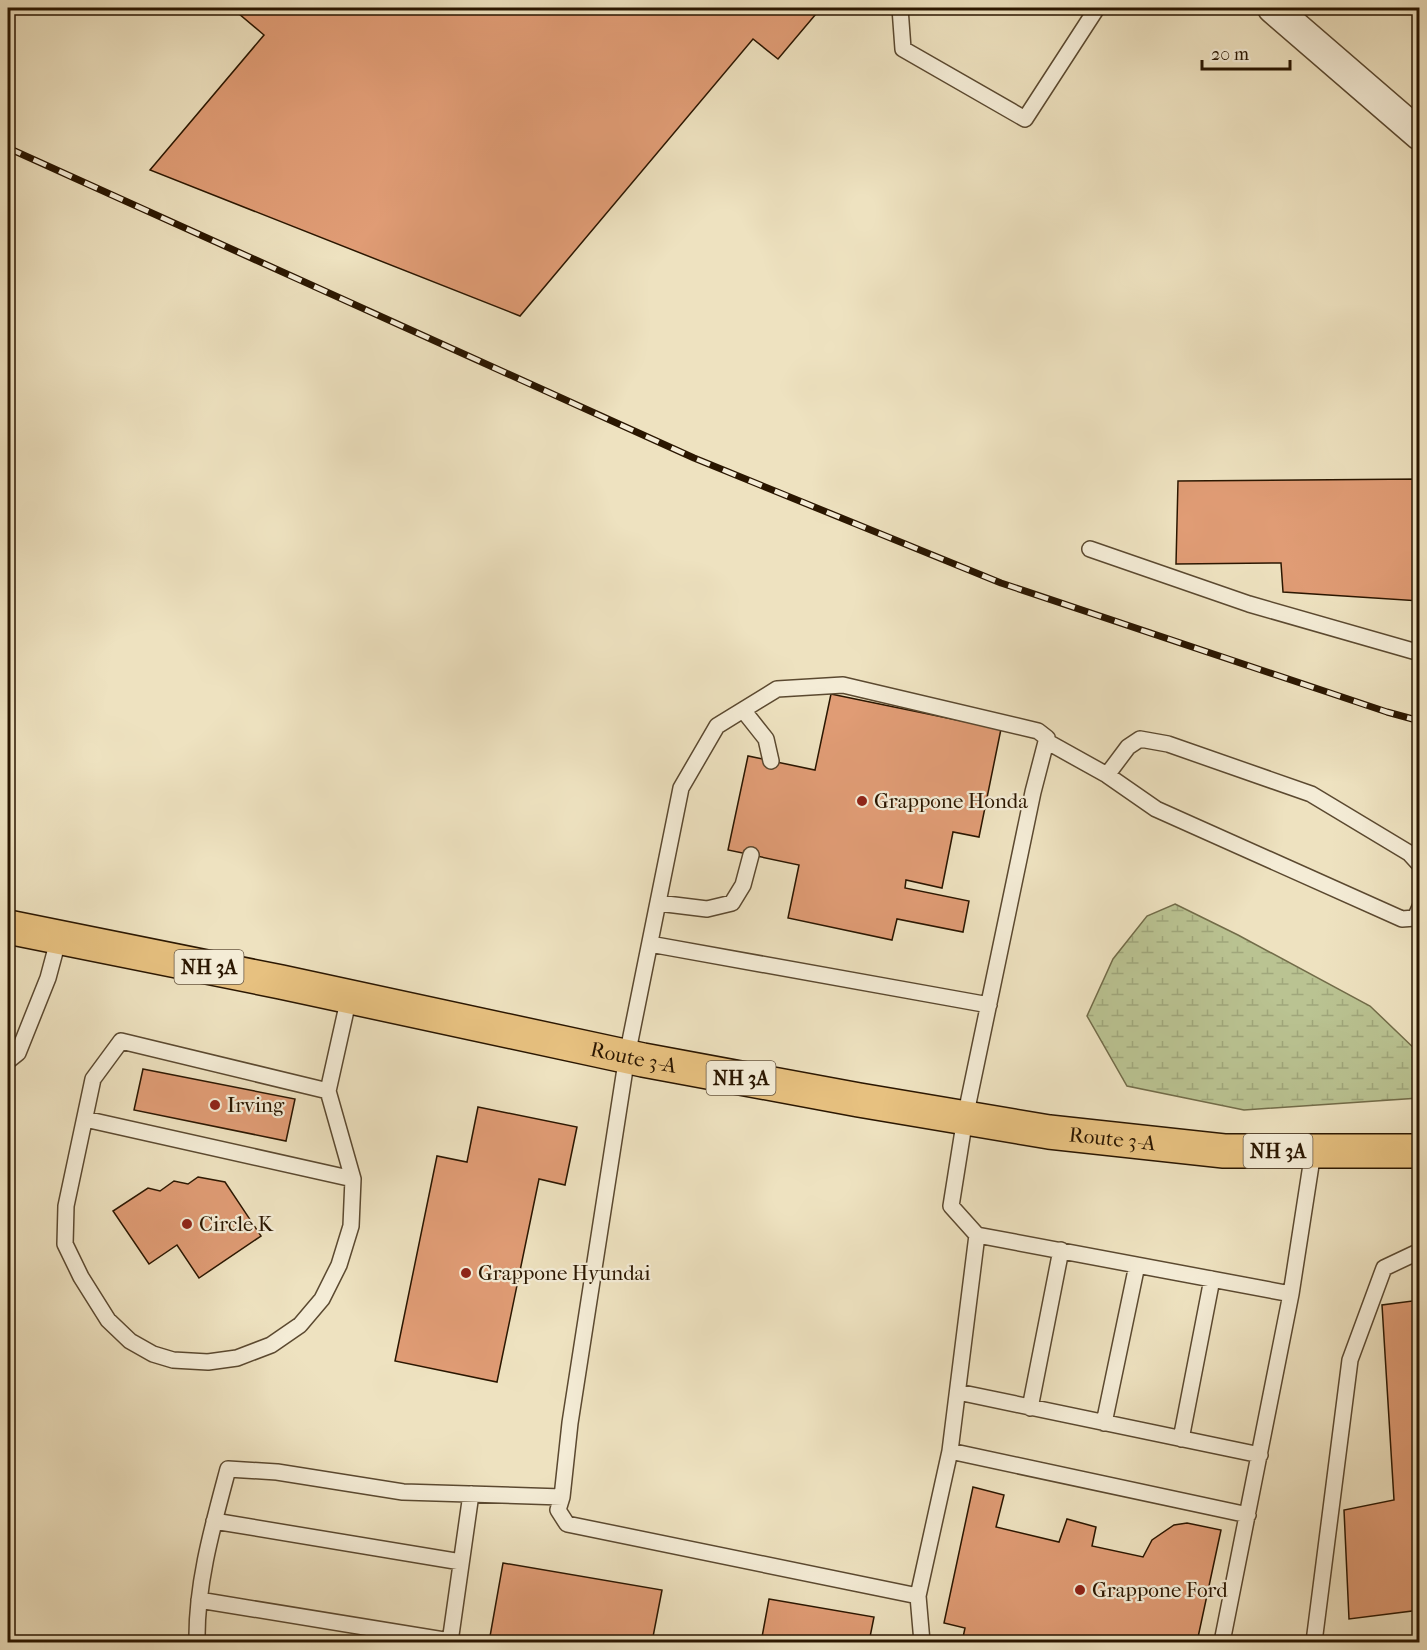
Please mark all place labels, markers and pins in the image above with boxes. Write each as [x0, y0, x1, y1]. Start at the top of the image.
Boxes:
place label: Grappone Honda [874, 789, 1028, 813]
marker: Grappone Honda [855, 794, 869, 808]
place label: Irving [227, 1093, 285, 1117]
marker: Irving [208, 1098, 222, 1112]
place label: Circle K [199, 1212, 275, 1236]
marker: Circle K [180, 1217, 194, 1231]
place label: Grappone Hyundai [478, 1261, 651, 1285]
marker: Grappone Hyundai [459, 1266, 473, 1280]
place label: Grappone Ford [1092, 1578, 1228, 1602]
marker: Grappone Ford [1073, 1583, 1087, 1597]

